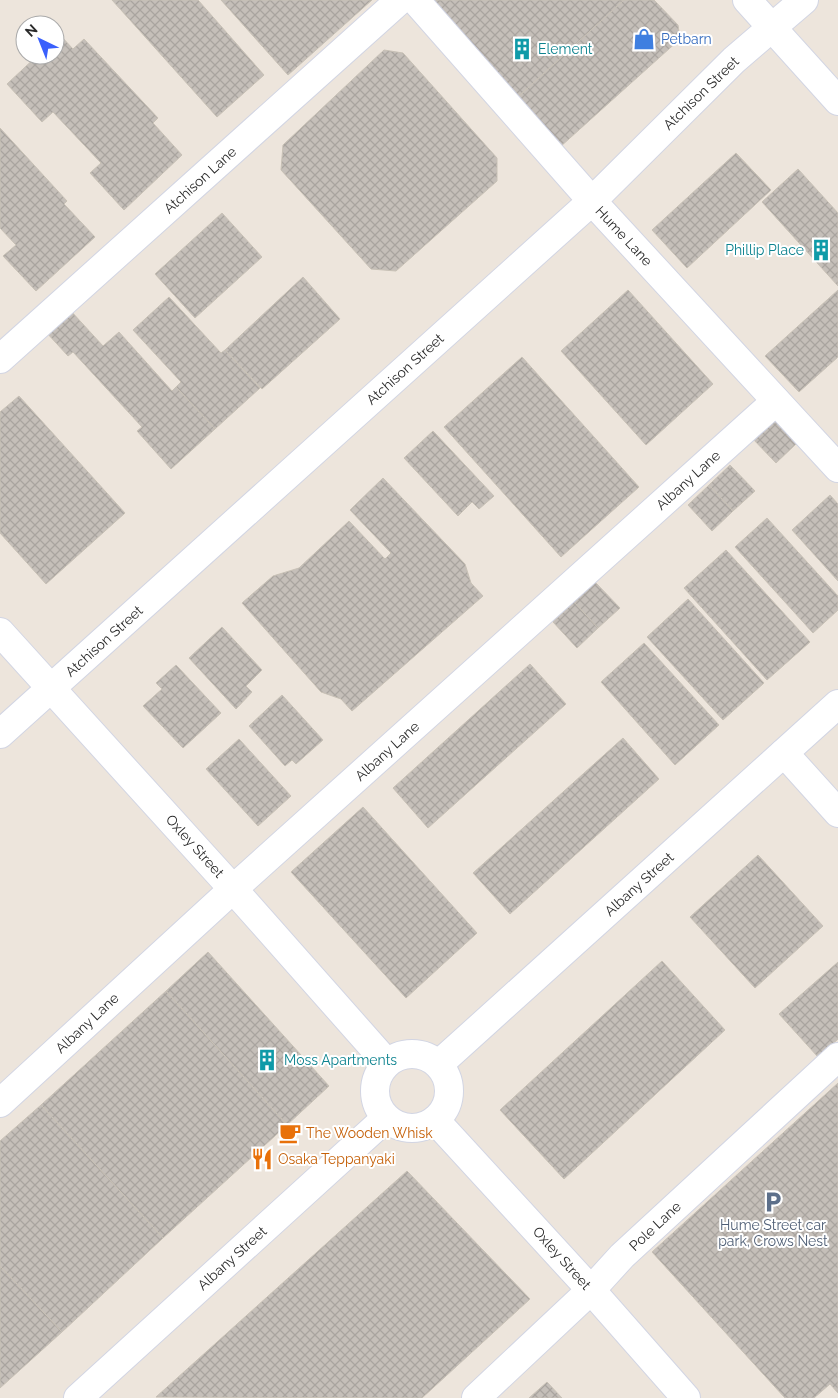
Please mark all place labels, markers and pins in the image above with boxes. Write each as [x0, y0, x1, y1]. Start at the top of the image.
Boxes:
shop icon: Petbarn [631, 26, 657, 52]
place label: Petbarn [661, 31, 712, 47]
building icon: Element [509, 36, 535, 62]
place label: Element [538, 41, 593, 57]
building icon: Phillip Place [808, 237, 834, 263]
place label: Phillip Place [725, 242, 804, 258]
building icon: Moss Apartments [254, 1047, 280, 1073]
place label: Moss Apartments [284, 1052, 397, 1068]
cafe icon: The Wooden Whisk [277, 1120, 303, 1146]
place label: The Wooden Whisk [306, 1125, 433, 1141]
restaurant icon: Osaka Teppanyaki [249, 1146, 275, 1172]
place label: Osaka Teppanyaki [278, 1151, 395, 1167]
parking icon: Hume Street car park, Crows Nest [760, 1189, 786, 1215]
place label: Hume Street car park, Crows Nest [718, 1217, 828, 1249]

